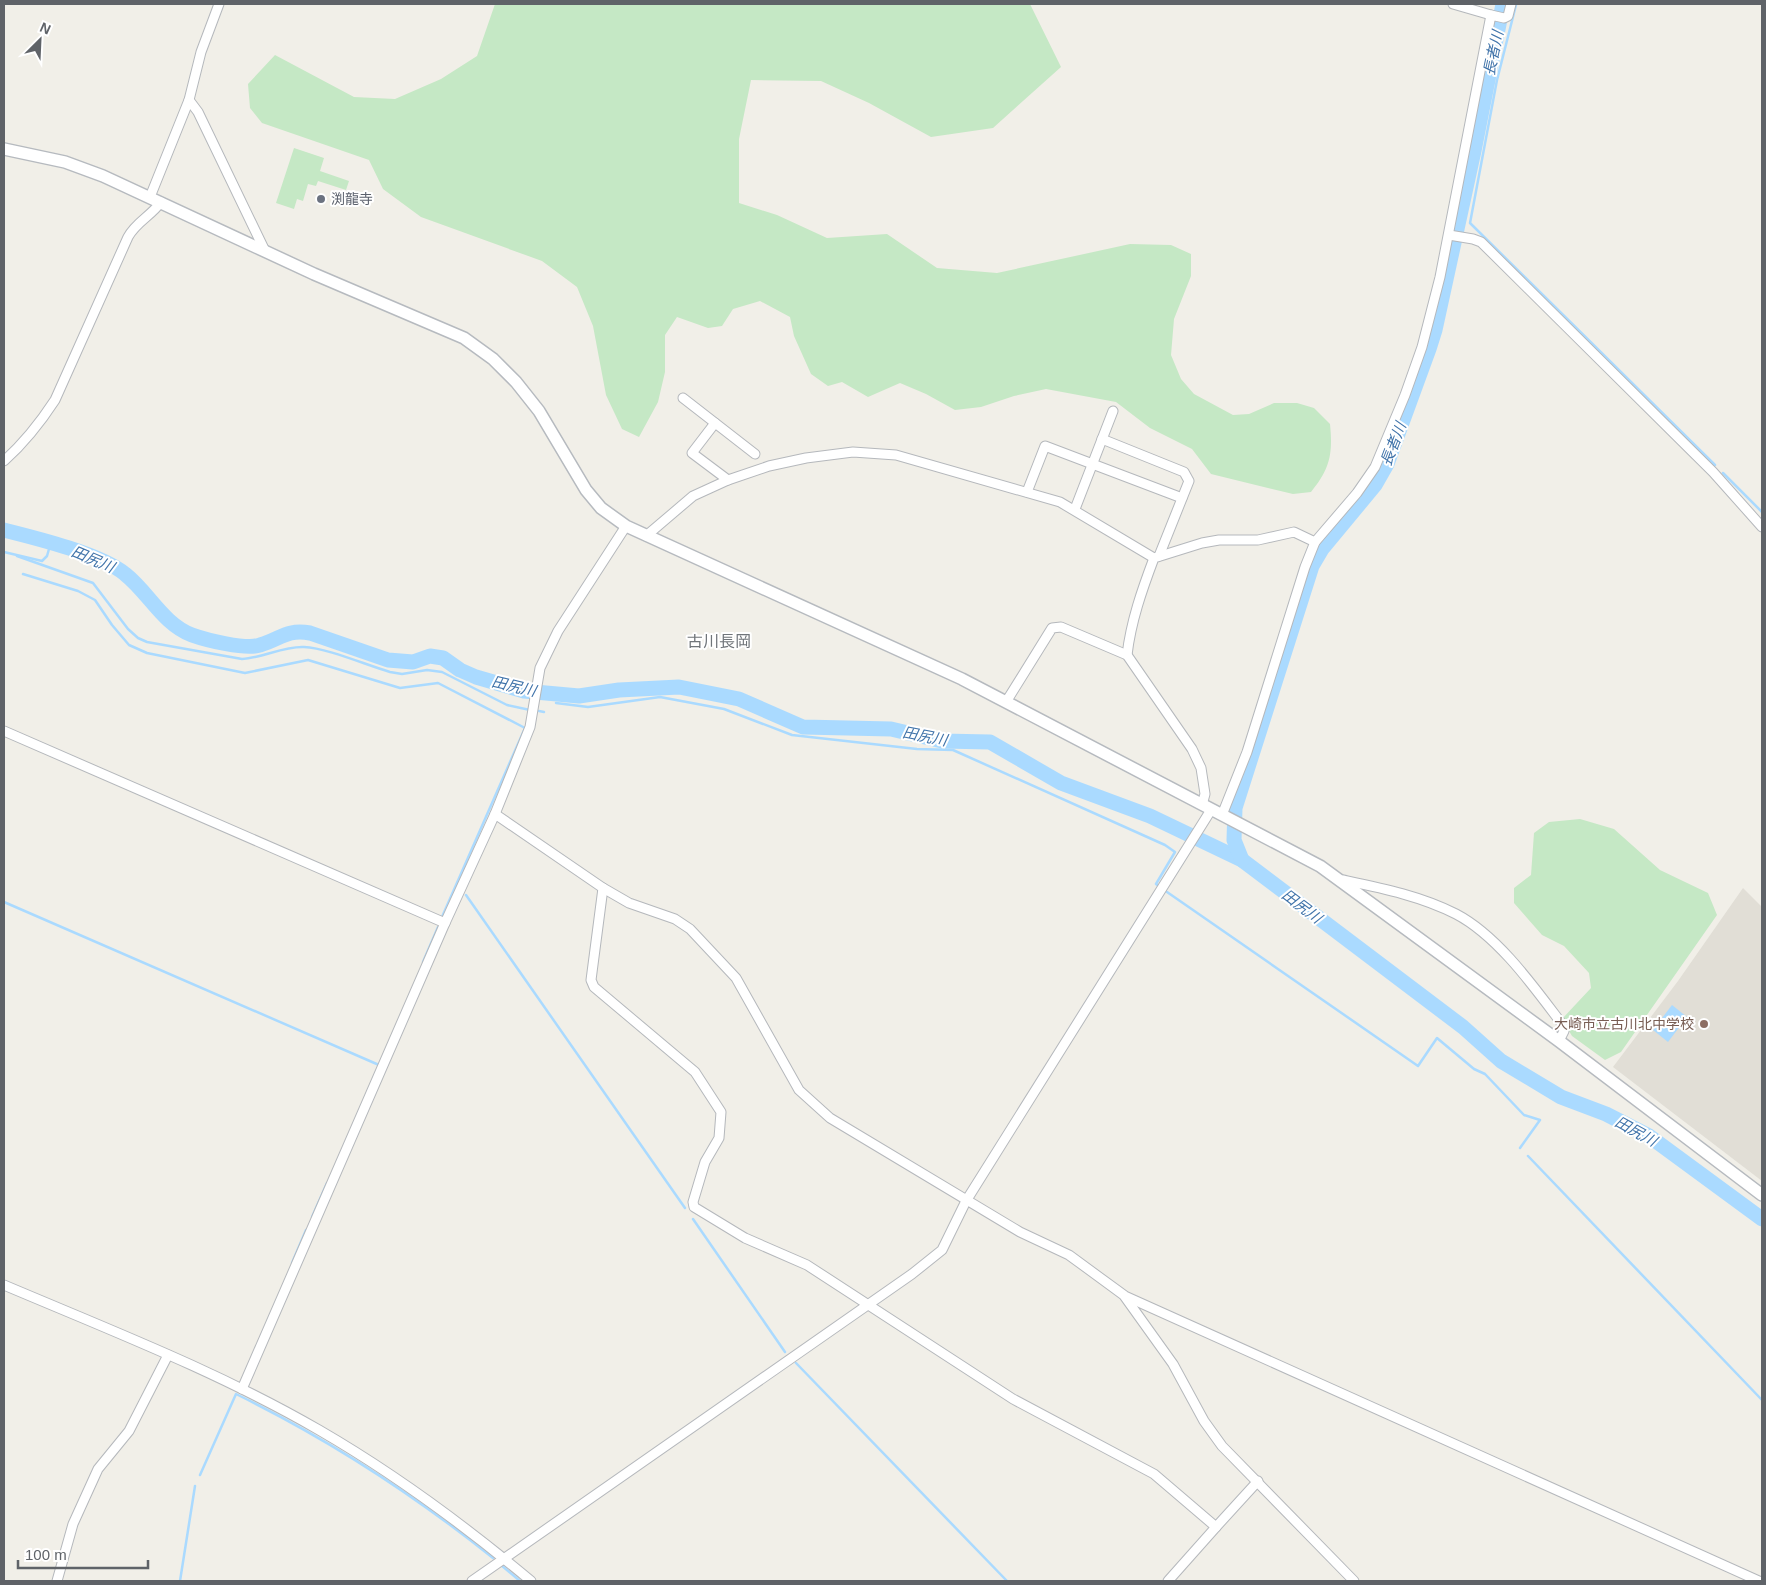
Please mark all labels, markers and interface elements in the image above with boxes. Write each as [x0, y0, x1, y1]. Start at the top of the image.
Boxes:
north arrow [15, 15, 65, 65]
text: N [37, 19, 53, 37]
water label: 長者川 [1480, 27, 1506, 77]
place label: 渕龍寺 [331, 191, 373, 207]
marker: 渕龍寺 [315, 193, 327, 205]
water label: 長者川 [1377, 418, 1410, 468]
water label: 田尻川 [69, 542, 119, 576]
district label: 古川長岡 [687, 633, 751, 650]
water label: 田尻川 [490, 673, 540, 700]
water label: 田尻川 [901, 723, 951, 749]
water label: 田尻川 [1279, 886, 1327, 928]
place label: 大崎市立古川北中学校 [1554, 1016, 1694, 1032]
marker: 大崎市立古川北中学校 [1698, 1018, 1710, 1030]
water label: 田尻川 [1612, 1113, 1662, 1150]
scale bar [18, 1538, 148, 1570]
text: 100 m [25, 1546, 67, 1563]

